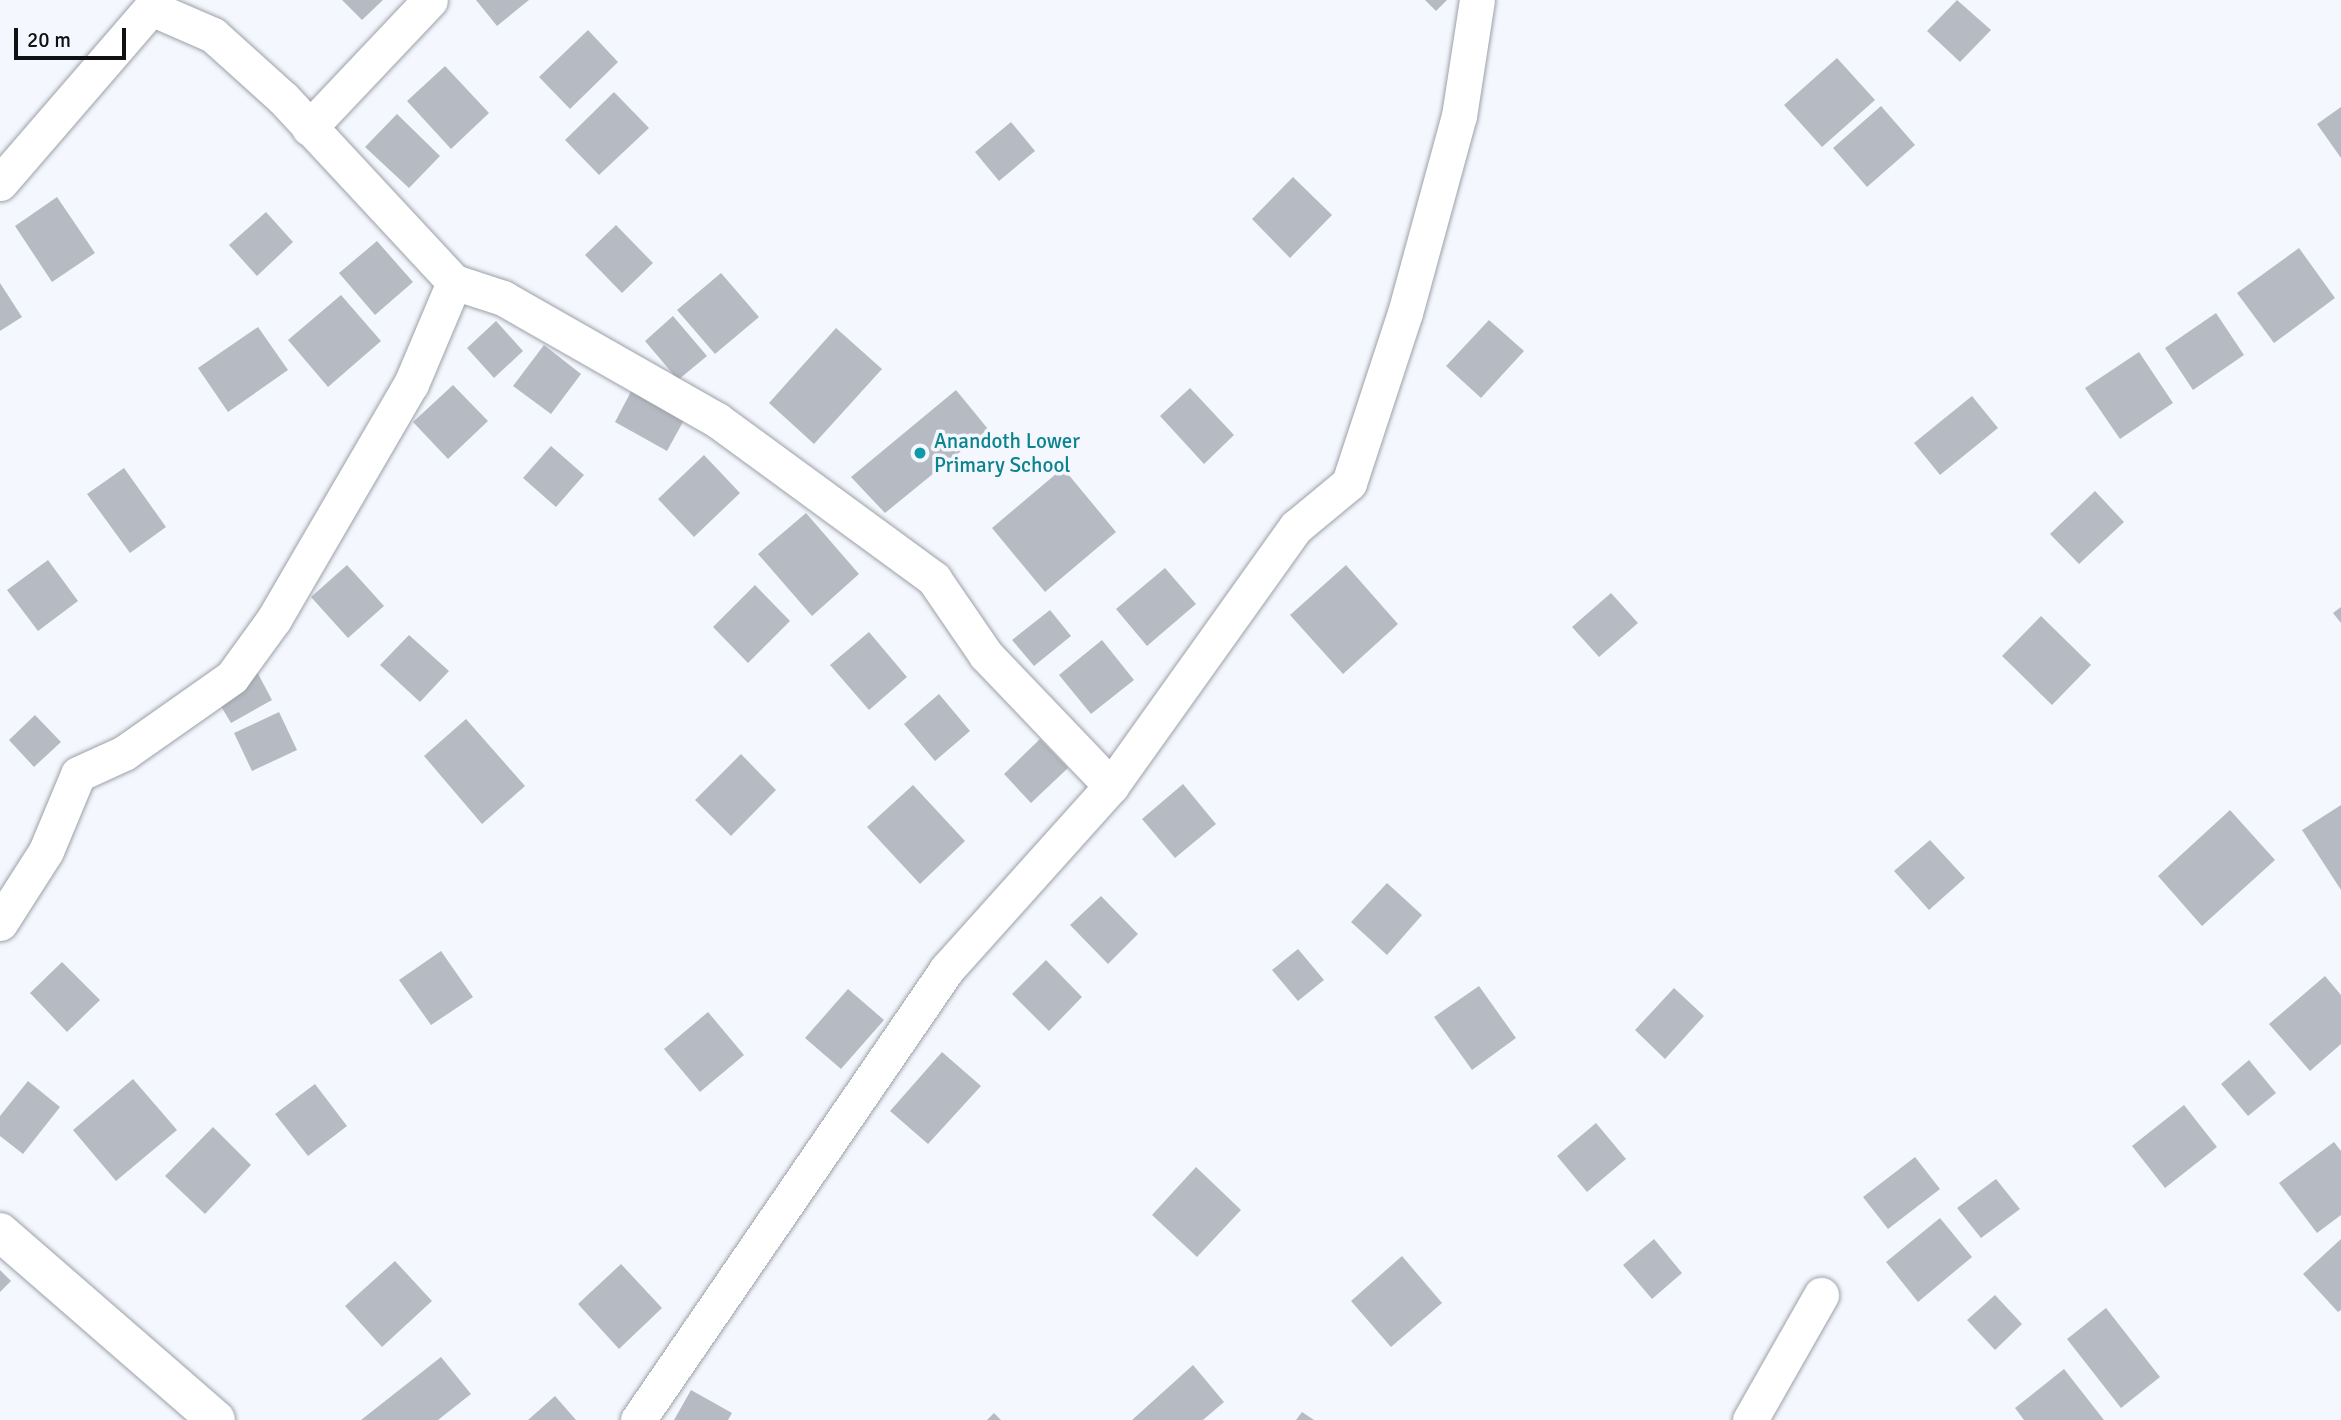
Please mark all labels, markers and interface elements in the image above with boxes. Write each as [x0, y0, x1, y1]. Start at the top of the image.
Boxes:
scale bar [18, 14, 130, 58]
text: 20 m [27, 27, 71, 53]
place label: Anandoth Lower Primary School [934, 428, 1080, 478]
marker: Anandoth Lower Primary School [912, 445, 928, 461]

